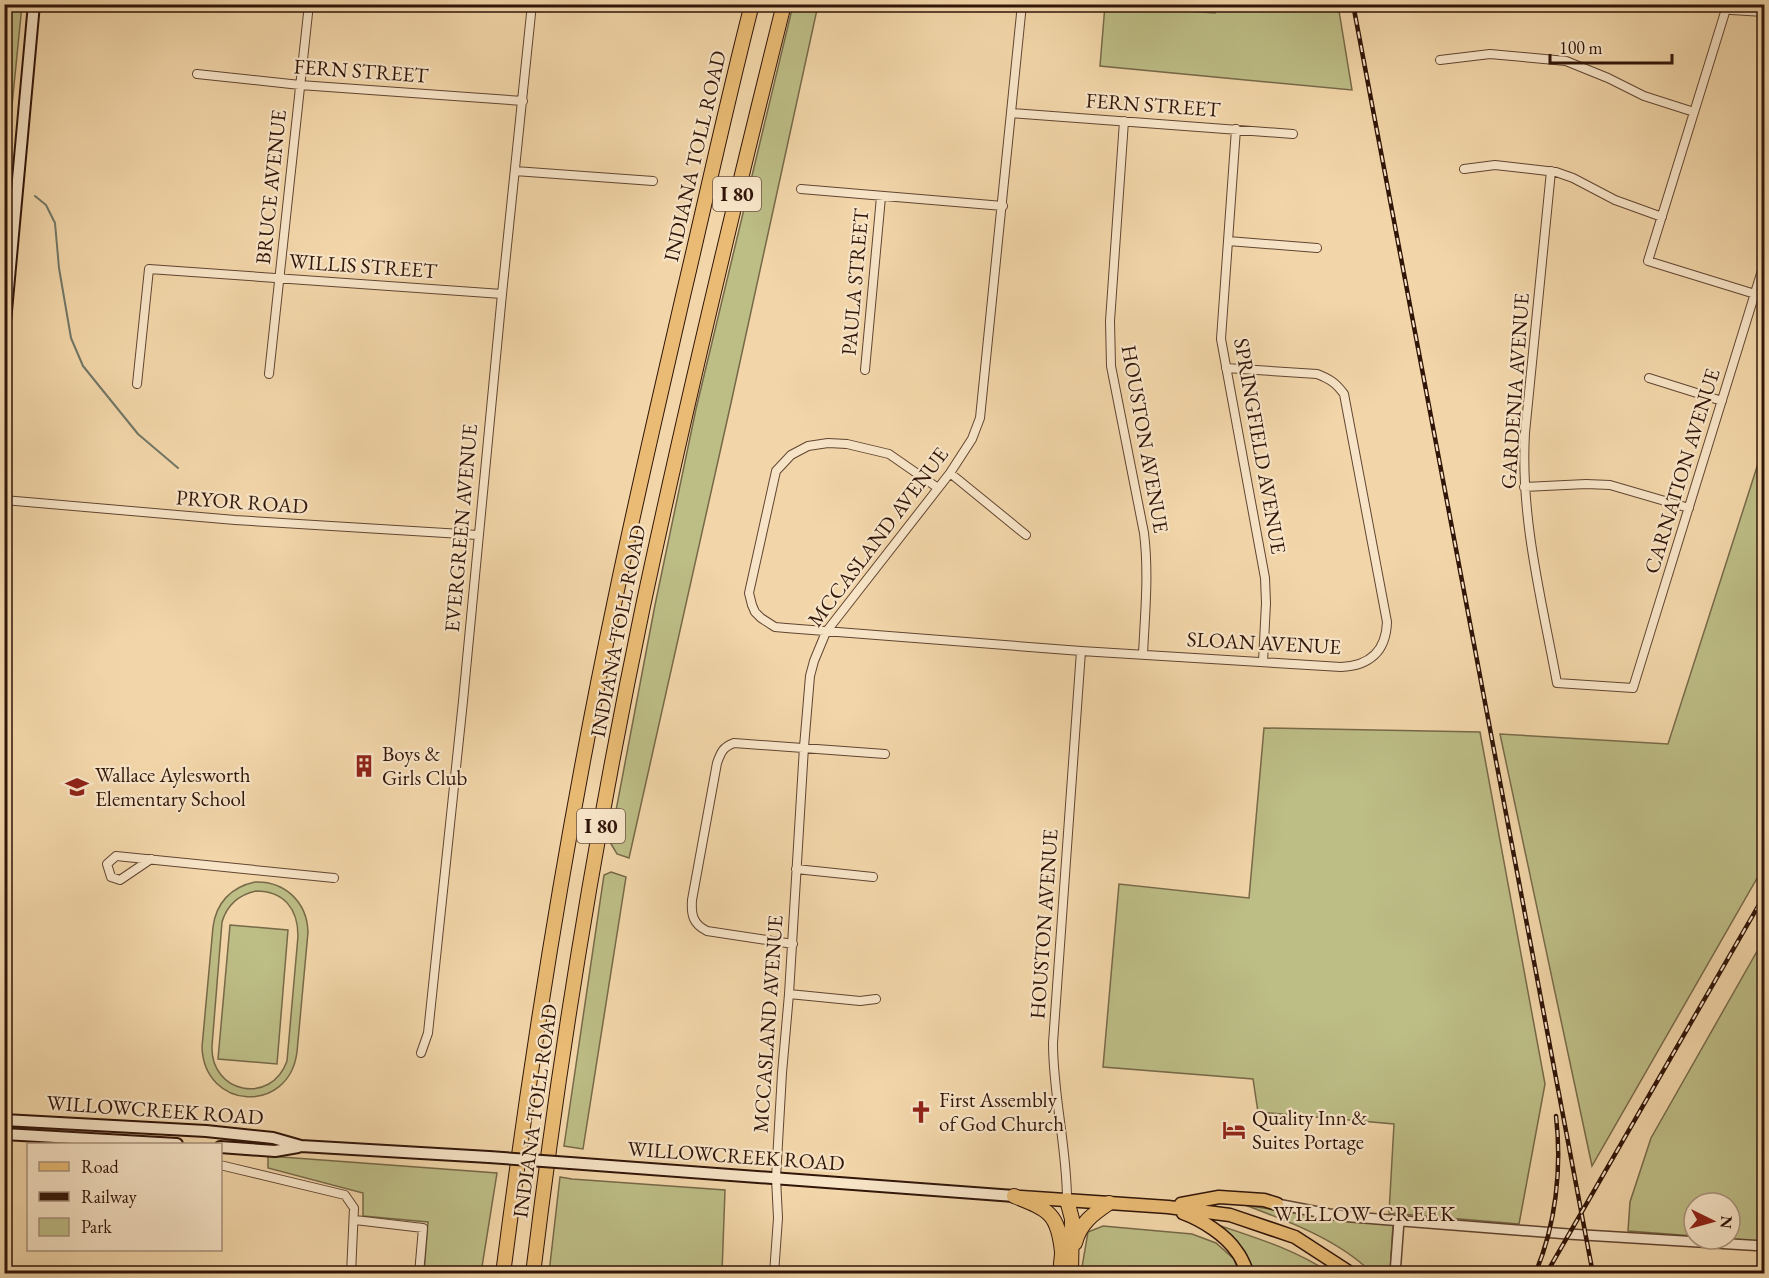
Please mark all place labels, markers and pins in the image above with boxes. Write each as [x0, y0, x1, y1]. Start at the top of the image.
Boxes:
place label: Boys & Girls Club [382, 740, 468, 791]
building icon: Boys & Girls Club [351, 753, 377, 779]
place label: Wallace Aylesworth Elementary School [95, 761, 251, 812]
school or university icon: Wallace Aylesworth Elementary School [64, 774, 90, 800]
place label: First Assembly of God Church [939, 1086, 1064, 1137]
church icon: First Assembly of God Church [908, 1099, 934, 1125]
place label: Quality Inn & Suites Portage [1252, 1104, 1367, 1155]
hotel icon: Quality Inn & Suites Portage [1221, 1117, 1247, 1143]

